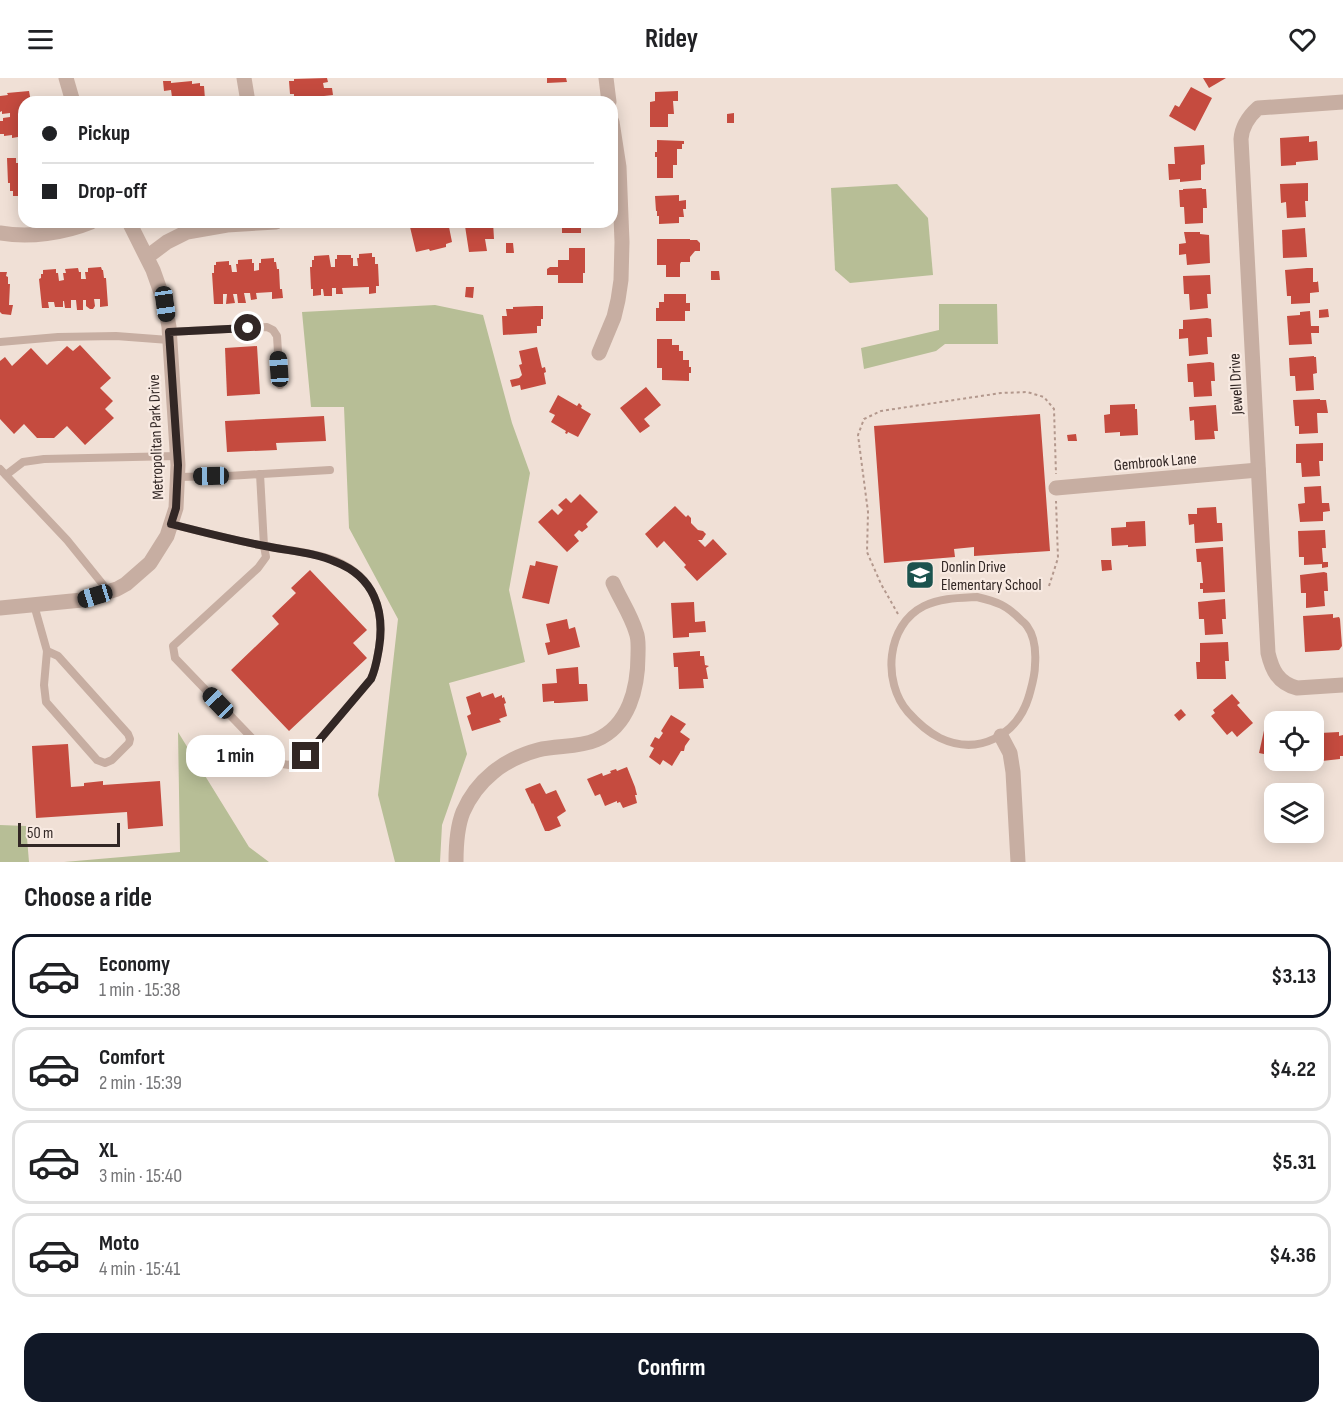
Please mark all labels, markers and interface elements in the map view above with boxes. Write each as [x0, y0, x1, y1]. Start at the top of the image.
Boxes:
icon: menu [24, 23, 57, 56]
text: Ridey [645, 23, 698, 55]
icon: heart [1286, 23, 1319, 56]
text: Pickup [78, 120, 130, 147]
text: Drop-off [78, 178, 147, 205]
car [154, 285, 176, 323]
route start [234, 314, 261, 341]
car [269, 350, 289, 388]
street label: Jewell Drive [1225, 353, 1248, 416]
street label: Metropolitan Park Drive [145, 374, 168, 500]
street label: Gembrook Lane [1113, 449, 1197, 476]
car [193, 467, 229, 485]
place label: Donlin Drive Elementary School [941, 558, 1041, 595]
school or university icon: Donlin Drive Elementary School [904, 559, 936, 591]
car [75, 582, 115, 610]
car [199, 684, 237, 722]
map controls [1264, 711, 1324, 843]
button: locate [1264, 711, 1324, 771]
callout: 1 min [186, 735, 285, 777]
route end [292, 742, 319, 769]
text: 1 min [217, 744, 254, 768]
button: layers [1264, 783, 1324, 843]
scale bar [18, 820, 120, 848]
text: 50 m [27, 824, 53, 843]
text: Choose a ride [24, 882, 152, 914]
icon: car [27, 949, 81, 1003]
text: Economy [99, 951, 170, 978]
text: $3.13 [1271, 963, 1316, 990]
text: 1 min · 15:38 [99, 978, 181, 1002]
icon: car [27, 1042, 81, 1096]
text: Comfort [99, 1044, 165, 1071]
text: $4.22 [1270, 1056, 1316, 1083]
text: 2 min · 15:39 [99, 1071, 182, 1095]
icon: car [27, 1135, 81, 1189]
text: XL [99, 1137, 118, 1164]
text: $5.31 [1272, 1149, 1316, 1176]
text: 3 min · 15:40 [99, 1164, 182, 1188]
icon: car [27, 1228, 81, 1282]
text: Moto [99, 1230, 139, 1257]
text: $4.36 [1269, 1242, 1316, 1269]
text: 4 min · 15:41 [99, 1257, 180, 1281]
button: Confirm [24, 1333, 1319, 1402]

